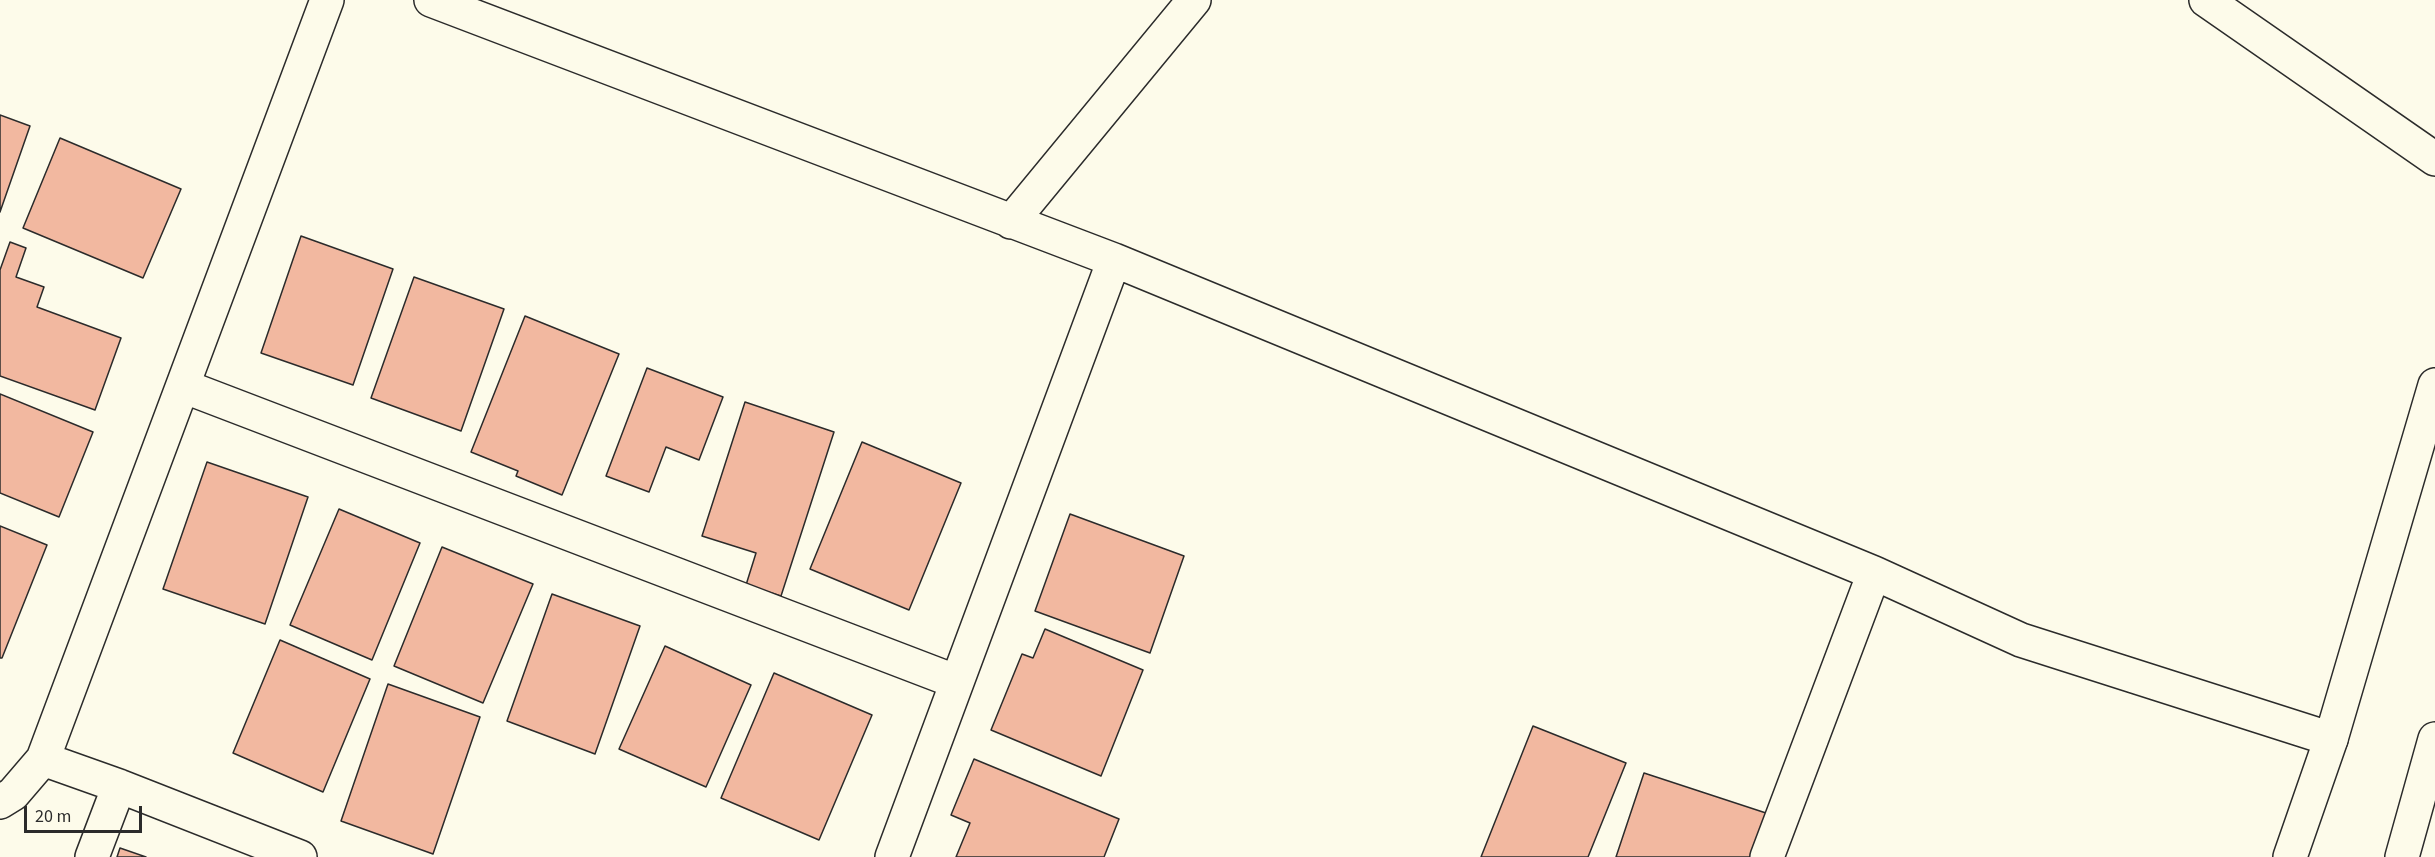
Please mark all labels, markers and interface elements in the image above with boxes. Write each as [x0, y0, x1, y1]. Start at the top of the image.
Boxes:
scale bar [27, 794, 146, 832]
text: 20 m [35, 804, 71, 829]

